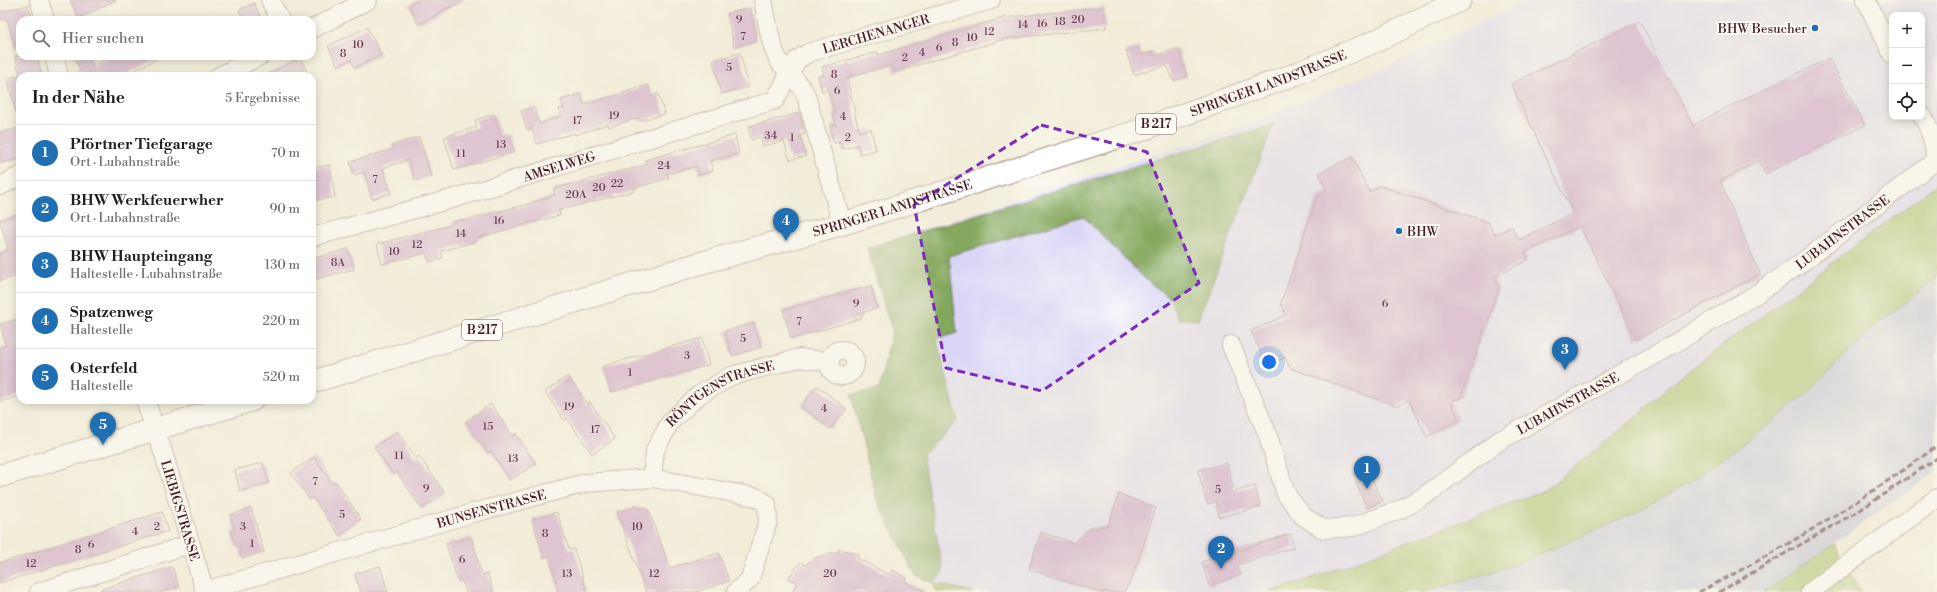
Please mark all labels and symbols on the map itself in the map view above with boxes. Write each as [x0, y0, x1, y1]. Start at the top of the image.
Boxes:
street label: LERCHENANGER [821, 11, 932, 57]
house number: 9 [736, 13, 743, 27]
house number: 20 [1071, 13, 1085, 27]
house number: 18 [1054, 15, 1066, 29]
house number: 16 [1036, 17, 1048, 31]
house number: 14 [1018, 18, 1029, 32]
place label: BHW Besucher [1717, 21, 1807, 37]
marker: BHW Besucher [1810, 23, 1820, 33]
house number: 12 [983, 25, 995, 39]
house number: 7 [740, 30, 746, 44]
house number: 10 [966, 31, 978, 45]
house number: 8 [952, 36, 959, 50]
house number: 10 [352, 38, 364, 52]
house number: 6 [936, 41, 943, 55]
house number: 4 [919, 46, 926, 60]
house number: 8 [340, 47, 347, 61]
street label: SPRINGER LANDSTRASSE [1188, 47, 1349, 121]
house number: 2 [902, 51, 908, 65]
house number: 5 [726, 61, 732, 75]
house number: 8 [831, 68, 838, 82]
house number: 6 [834, 84, 841, 98]
house number: 19 [608, 109, 620, 123]
house number: 4 [840, 110, 847, 124]
house number: 17 [572, 114, 582, 128]
road number: B 217 [1136, 114, 1176, 134]
house number: 34 [765, 129, 778, 143]
house number: 1 [790, 131, 795, 145]
house number: 2 [845, 131, 851, 145]
house number: 13 [496, 138, 506, 152]
house number: 11 [456, 147, 466, 161]
street label: AMSELWEG [520, 148, 598, 186]
house number: 24 [658, 159, 671, 173]
house number: 7 [372, 173, 378, 187]
house number: 22 [611, 177, 623, 191]
street label: SPRINGER LANDSTRASSE [811, 177, 974, 241]
house number: 20 [592, 181, 606, 195]
house number: 20A [565, 188, 587, 202]
street label: LUBAHNSTRASSE [1793, 192, 1893, 273]
pin: 4 [773, 208, 799, 241]
house number: 16 [493, 214, 505, 228]
place label: BHW [1406, 224, 1440, 240]
marker: BHW [1394, 226, 1404, 236]
house number: 14 [456, 227, 467, 241]
house number: 12 [411, 238, 423, 252]
house number: 10 [388, 245, 400, 259]
house number: 8A [331, 256, 346, 270]
house number: 9 [853, 297, 860, 311]
house number: 6 [1382, 297, 1389, 311]
house number: 7 [796, 315, 802, 329]
road number: B 217 [462, 320, 502, 340]
house number: 5 [740, 332, 746, 346]
pin: 3 [1552, 337, 1578, 370]
house number: 3 [684, 349, 690, 363]
your location [1259, 352, 1279, 372]
street label: RÖNTGENSTRASSE [663, 358, 776, 431]
house number: 1 [628, 366, 633, 380]
street label: LUBAHNSTRASSE [1515, 369, 1622, 438]
house number: 19 [563, 400, 575, 414]
house number: 4 [821, 402, 828, 416]
pin: 5 [90, 412, 116, 445]
house number: 15 [483, 420, 493, 434]
house number: 17 [590, 423, 600, 437]
house number: 11 [394, 449, 404, 463]
house number: 13 [508, 452, 518, 466]
pin: 1 [1354, 456, 1380, 489]
street label: LIEBIGSTRASSE [157, 458, 202, 563]
house number: 7 [312, 475, 318, 489]
house number: 9 [423, 482, 430, 496]
house number: 5 [1215, 483, 1221, 497]
street label: BUNSENSTRASSE [434, 487, 548, 532]
house number: 5 [339, 508, 345, 522]
house number: 2 [154, 520, 160, 534]
house number: 3 [240, 520, 246, 534]
house number: 10 [631, 520, 643, 534]
house number: 4 [132, 525, 139, 539]
house number: 8 [542, 527, 549, 541]
pin: 2 [1208, 536, 1234, 569]
house number: 1 [250, 537, 255, 551]
house number: 6 [88, 538, 95, 552]
house number: 8 [75, 543, 82, 557]
house number: 6 [459, 553, 466, 567]
house number: 12 [25, 557, 37, 571]
house number: 13 [562, 567, 572, 581]
house number: 12 [648, 567, 660, 581]
house number: 20 [823, 567, 837, 581]

